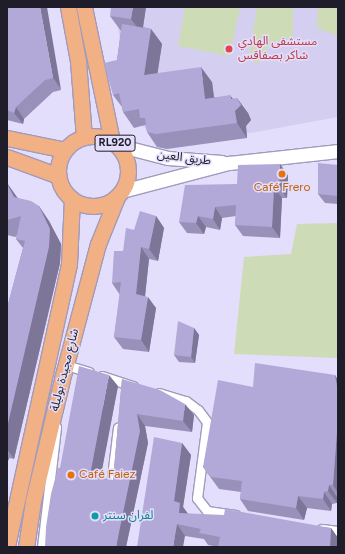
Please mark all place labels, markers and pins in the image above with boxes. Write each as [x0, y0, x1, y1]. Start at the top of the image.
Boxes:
place label: مستشفى الهادي شاكر بصفاقس [238, 35, 317, 63]
marker: مستشفى الهادي شاكر بصفاقس [223, 43, 235, 55]
marker: Café Frero [277, 169, 287, 179]
place label: Café Frero [254, 181, 310, 195]
place label: Café Faiez [79, 468, 135, 482]
marker: Café Faiez [66, 470, 76, 480]
place label: لفران سنتر [103, 509, 153, 523]
marker: لفران سنتر [90, 511, 100, 521]

